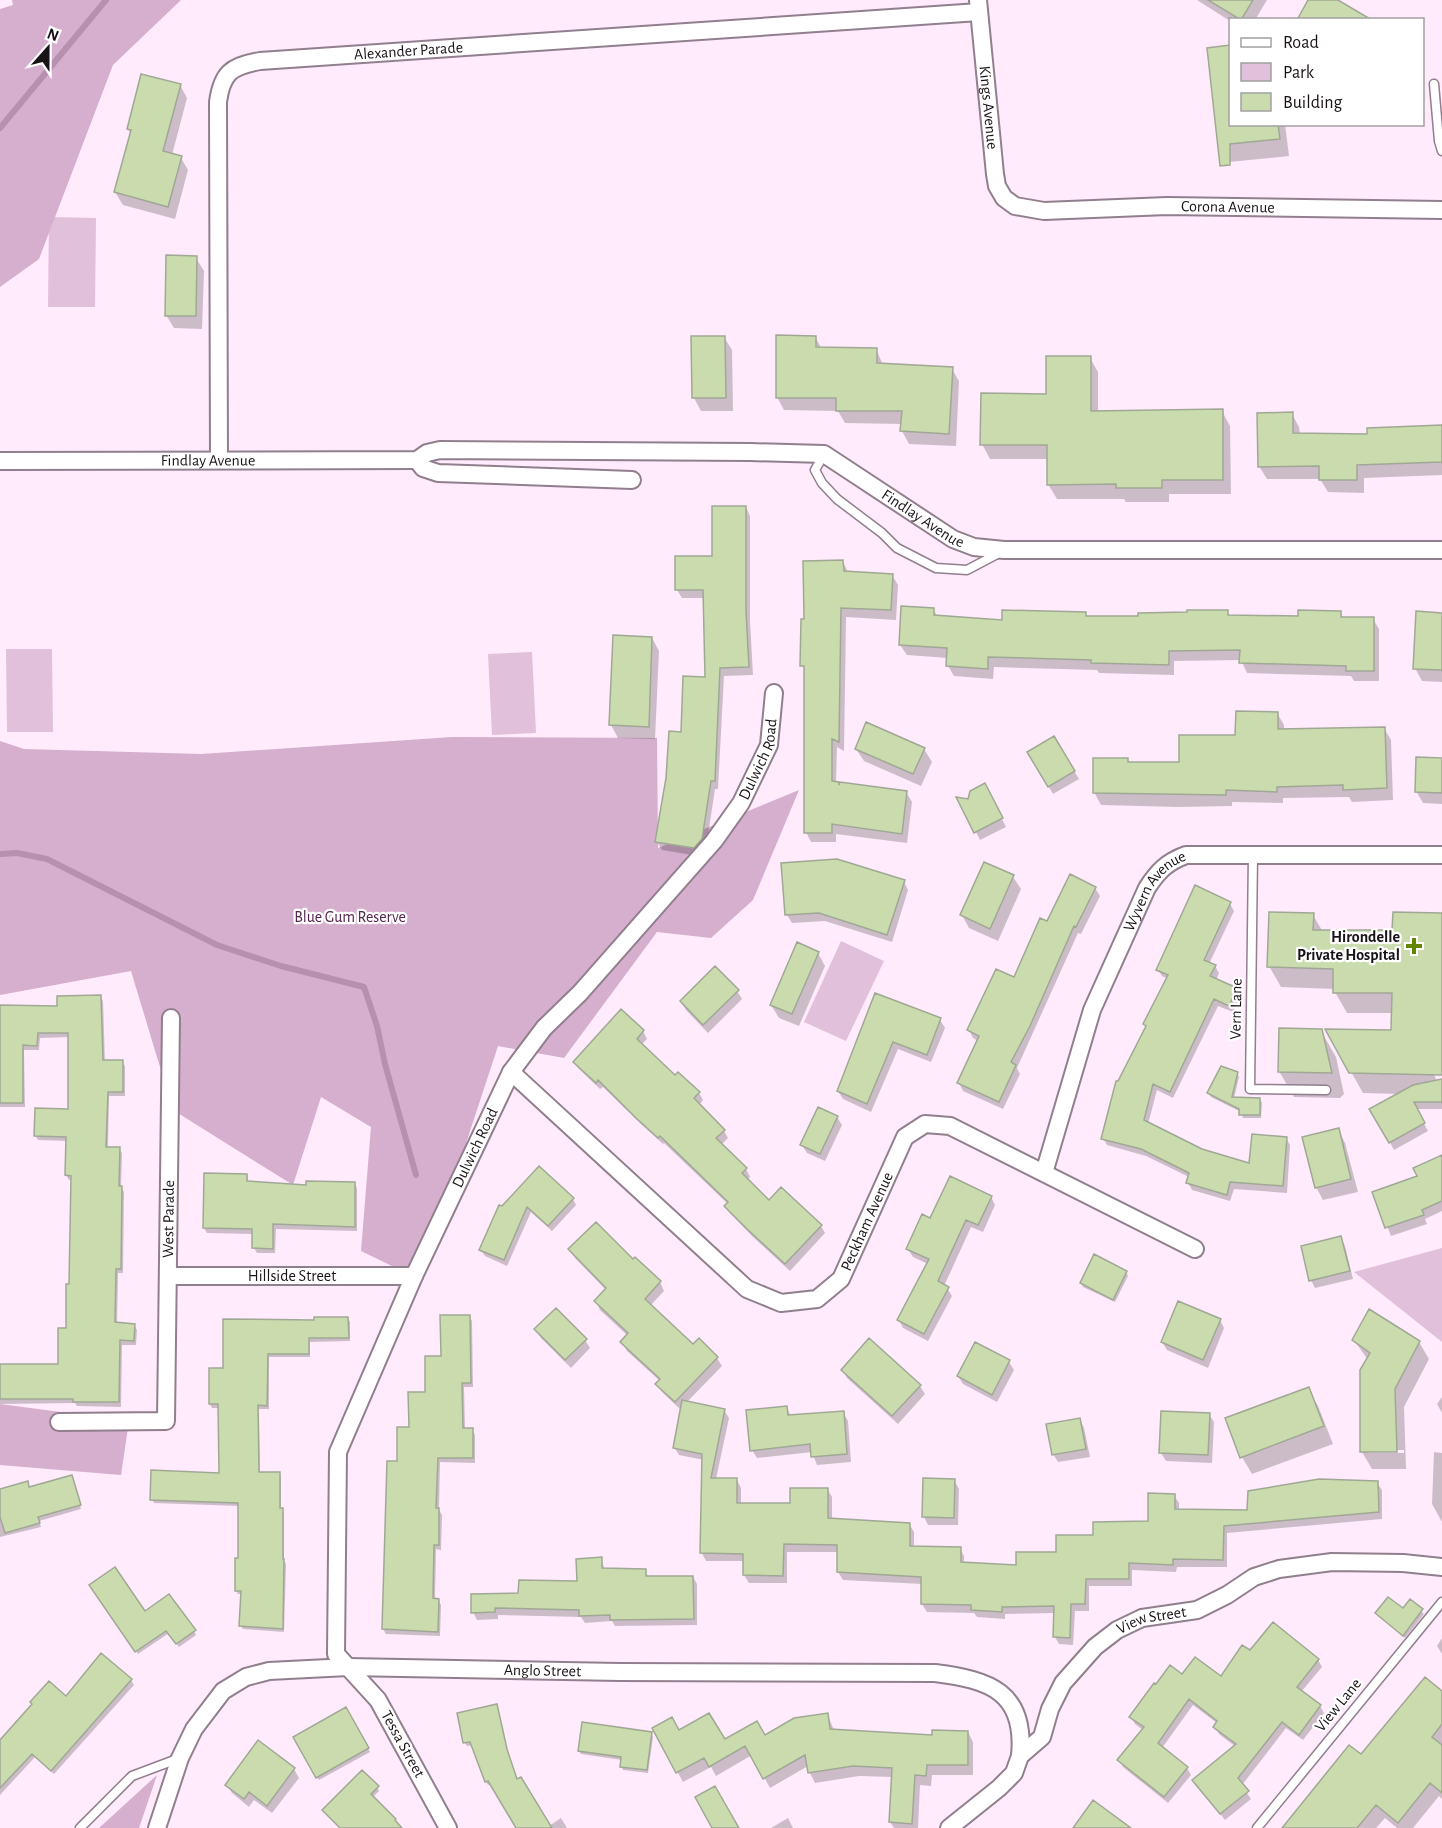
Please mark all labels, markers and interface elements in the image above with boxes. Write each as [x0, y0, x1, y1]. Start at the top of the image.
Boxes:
north arrow [18, 18, 78, 78]
legend [1229, 18, 1424, 126]
text: N [45, 25, 61, 44]
text: Road [1283, 34, 1319, 52]
street label: Alexander Parade [353, 39, 464, 63]
text: Park [1283, 64, 1315, 82]
street label: Kings Avenue [976, 65, 1001, 150]
text: Building [1283, 94, 1343, 112]
street label: Corona Avenue [1181, 198, 1275, 216]
street label: Findlay Avenue [161, 452, 255, 470]
street label: Findlay Avenue [879, 486, 966, 550]
street label: Dulwich Road [736, 718, 779, 802]
street label: Wyvern Avenue [1121, 848, 1188, 934]
park label: Blue Gum Reserve [294, 909, 406, 925]
place label: Hirondelle Private Hospital [1297, 929, 1400, 963]
marker: Hirondelle Private Hospital [1405, 937, 1423, 955]
street label: Vern Lane [1227, 978, 1245, 1040]
street label: Dulwich Road [449, 1105, 501, 1190]
street label: Peckham Avenue [838, 1170, 896, 1273]
street label: West Parade [160, 1180, 177, 1258]
street label: Hillside Street [248, 1268, 336, 1284]
street label: View Street [1114, 1604, 1187, 1637]
street label: Anglo Street [504, 1662, 581, 1679]
street label: View Lane [1312, 1675, 1364, 1735]
street label: Tessa Street [378, 1708, 428, 1780]

